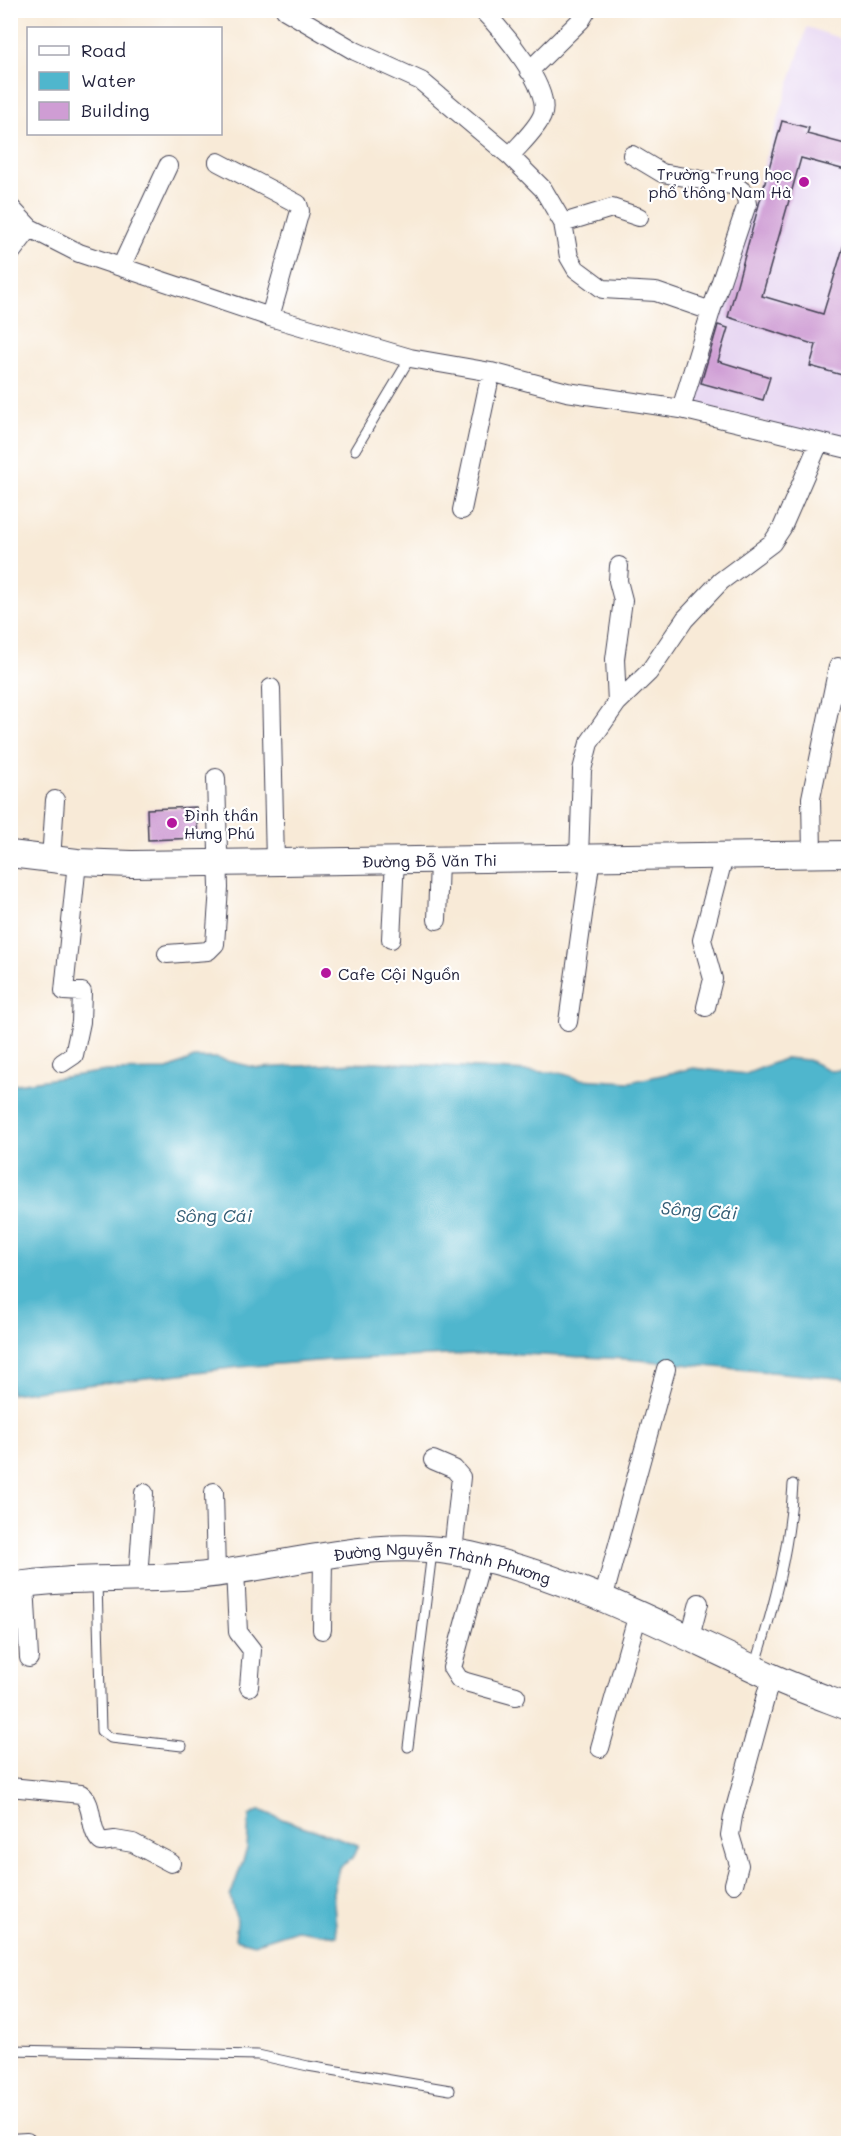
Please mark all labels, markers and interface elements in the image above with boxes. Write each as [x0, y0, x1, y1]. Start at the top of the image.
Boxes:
legend [27, 27, 222, 135]
text: Road [81, 38, 126, 62]
text: Water [81, 68, 136, 92]
text: Building [81, 98, 149, 122]
place label: Trường Trung học phổ thông Nam Hà [649, 163, 792, 202]
marker: Trường Trung học phổ thông Nam Hà [797, 175, 811, 189]
place label: Đình thần Hưng Phú [184, 804, 258, 843]
marker: Đình thần Hưng Phú [165, 816, 179, 830]
street label: Đường Đỗ Văn Thi [362, 848, 497, 871]
place label: Cafe Cội Nguồn [338, 963, 460, 984]
marker: Cafe Cội Nguồn [319, 966, 333, 980]
water label: Sông Cái [660, 1195, 739, 1225]
water label: Sông Cái [176, 1203, 253, 1227]
street label: Đường Nguyễn Thành Phương [332, 1538, 554, 1588]

